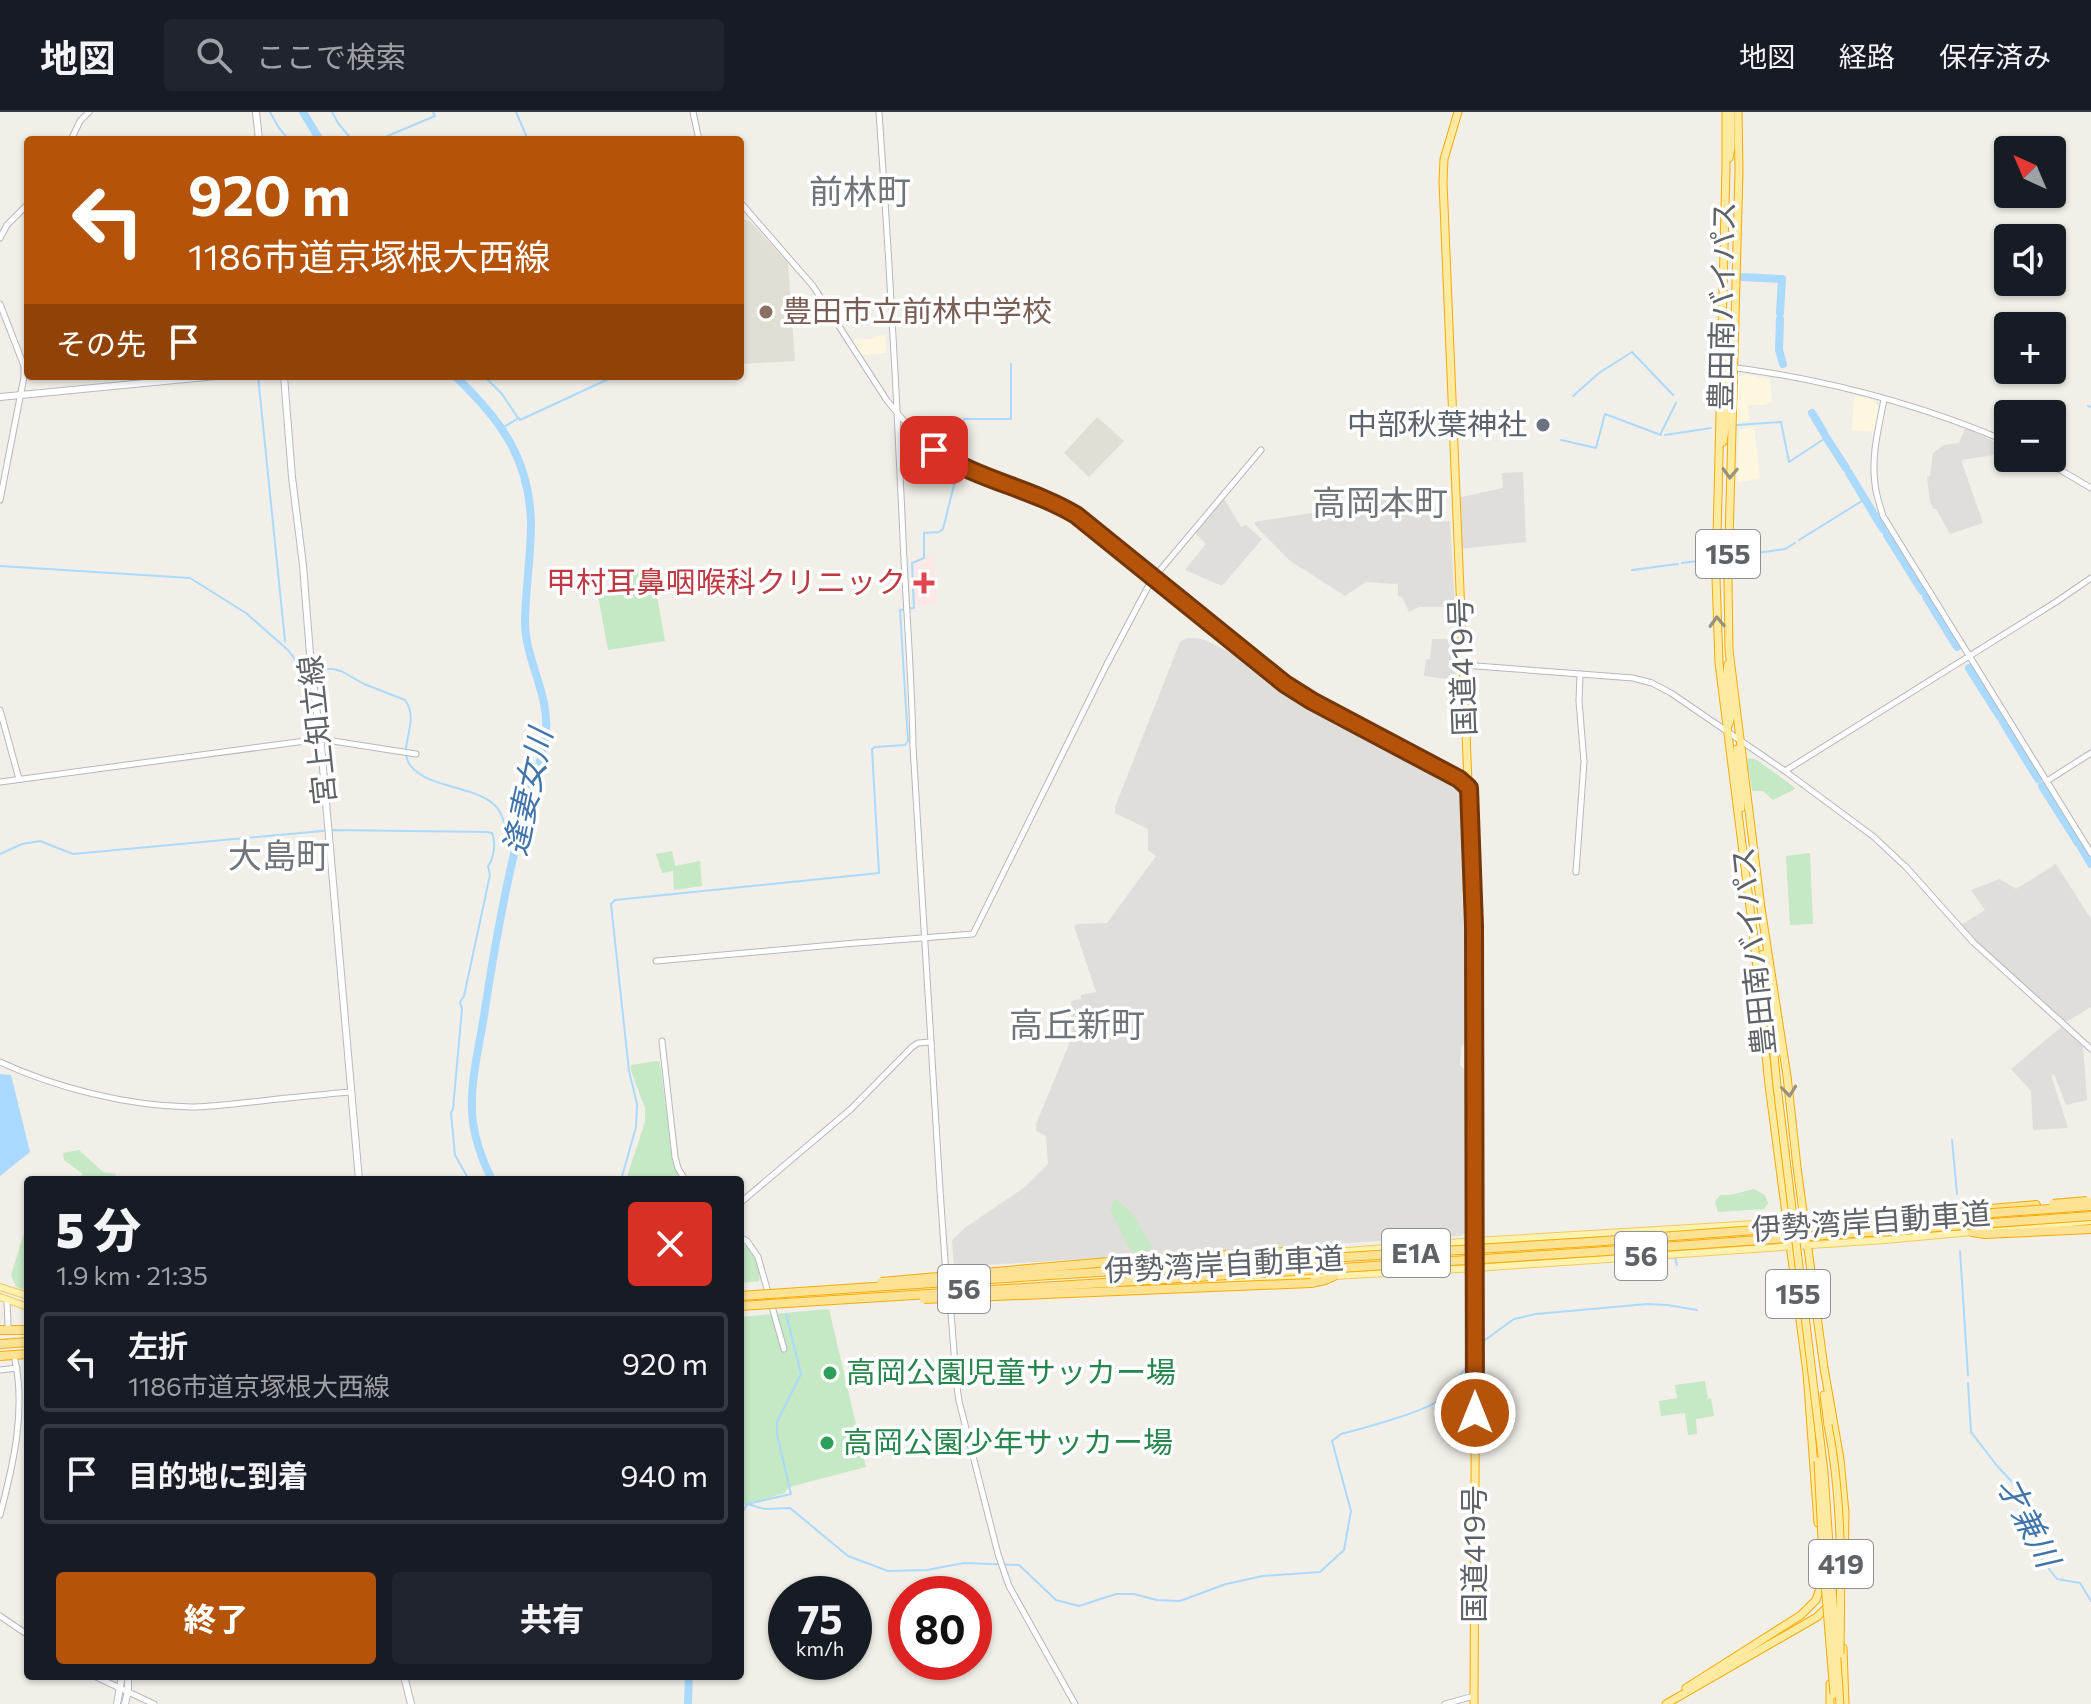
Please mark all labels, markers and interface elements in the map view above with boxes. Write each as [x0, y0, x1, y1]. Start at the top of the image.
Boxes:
search box [164, 19, 724, 91]
text: 地図 [40, 33, 116, 80]
icon: search [192, 33, 236, 77]
text: ここで検索 [256, 37, 406, 74]
text: 地図 [1739, 39, 1795, 73]
text: 経路 [1839, 39, 1895, 73]
text: 保存済み [1939, 39, 2051, 73]
north arrow [1994, 136, 2066, 208]
map controls [1994, 136, 2066, 472]
text: 920 m [188, 159, 351, 228]
icon: left [56, 168, 160, 272]
district label: 前林町 [809, 169, 911, 211]
street label: 豊田南バイパス [1700, 201, 1741, 411]
button: sound [1994, 224, 2066, 296]
text: 1186市道京塚根大西線 [188, 233, 550, 277]
place label: 豊田市立前林中学校 [782, 291, 1052, 328]
marker: 豊田市立前林中学校 [757, 303, 775, 321]
button: + [1994, 312, 2066, 384]
icon: arrive [162, 320, 206, 364]
text: その先 [56, 324, 146, 361]
button: − [1994, 400, 2066, 472]
place label: 中部秋葉神社 [1347, 404, 1527, 441]
pin [900, 416, 968, 484]
marker: 中部秋葉神社 [1534, 416, 1552, 434]
icon: arrive [912, 428, 956, 472]
one-way arrow [1722, 467, 1739, 480]
district label: 高岡本町 [1312, 480, 1448, 522]
road number: 155 [1696, 530, 1760, 578]
place label: 甲村耳鼻咽喉科クリニック [546, 562, 906, 599]
marker: 甲村耳鼻咽喉科クリニック [913, 572, 935, 594]
street label: 国道419号 [1440, 597, 1481, 737]
one-way arrow [1708, 615, 1725, 628]
street label: 宮上知立線 [289, 654, 342, 807]
water label: 逢妻女川 [493, 722, 560, 858]
district label: 大島町 [228, 833, 330, 875]
street label: 豊田南バイパス [1722, 845, 1781, 1057]
district label: 高丘新町 [1009, 1002, 1145, 1044]
one-way arrow [1780, 1084, 1797, 1097]
street label: 伊勢湾岸自動車道 [1750, 1193, 1992, 1246]
text: 5 分 [56, 1199, 141, 1258]
button: close [628, 1202, 712, 1286]
road number: E1A [1382, 1229, 1450, 1277]
road number: 56 [1615, 1232, 1667, 1280]
street label: 伊勢湾岸自動車道 [1103, 1238, 1345, 1287]
text: 1.9 km · 21:35 [56, 1259, 208, 1290]
road number: 56 [938, 1265, 990, 1313]
road number: 155 [1766, 1270, 1830, 1318]
text: 左折 [128, 1326, 188, 1363]
icon: left [60, 1340, 104, 1384]
text: 920 m [622, 1344, 708, 1381]
place label: 高岡公園児童サッカー場 [846, 1352, 1176, 1389]
marker: 高岡公園児童サッカー場 [821, 1364, 839, 1382]
text: 1186市道京塚根大西線 [128, 1370, 390, 1401]
position arrow [1433, 1371, 1517, 1455]
place label: 高岡公園少年サッカー場 [843, 1422, 1173, 1459]
marker: 高岡公園少年サッカー場 [818, 1434, 836, 1452]
icon: arrive [60, 1452, 104, 1496]
text: 目的地に到着 [128, 1456, 308, 1493]
text: 940 m [620, 1456, 708, 1493]
water label: 才兼川 [1990, 1469, 2071, 1576]
street label: 国道419号 [1454, 1485, 1491, 1623]
road number: 419 [1809, 1540, 1873, 1588]
button: 終了 [56, 1572, 376, 1664]
button: 共有 [392, 1572, 712, 1664]
speed limit sign: 80 [888, 1576, 992, 1680]
text: 75 [797, 1593, 843, 1642]
text: km/h [796, 1636, 844, 1660]

